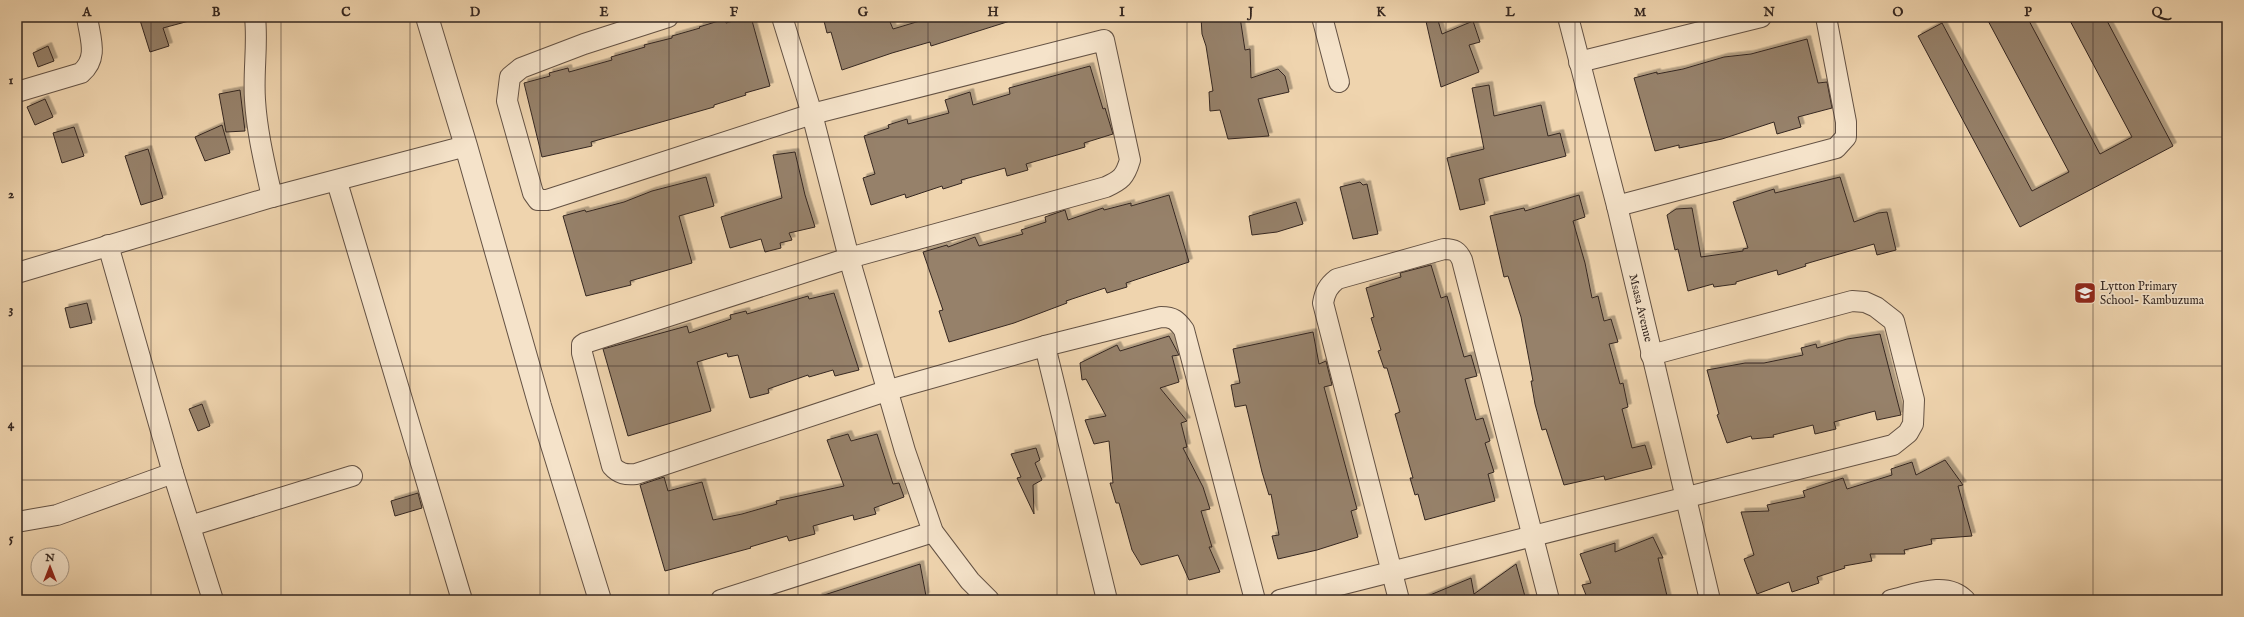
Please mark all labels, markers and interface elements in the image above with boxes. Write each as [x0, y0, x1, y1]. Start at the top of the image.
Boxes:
text: A [82, 4, 93, 21]
text: B [212, 4, 221, 21]
text: C [341, 4, 351, 21]
text: D [470, 4, 481, 21]
text: E [599, 4, 609, 21]
text: F [730, 4, 739, 21]
text: G [858, 4, 869, 21]
text: H [987, 4, 999, 21]
text: I [1119, 4, 1125, 21]
text: J [1246, 4, 1254, 21]
text: K [1376, 4, 1386, 21]
text: L [1504, 4, 1515, 21]
text: M [1634, 4, 1647, 21]
text: N [1762, 4, 1775, 21]
text: O [1893, 4, 1904, 21]
text: P [2024, 4, 2032, 21]
text: Q [2152, 4, 2172, 21]
text: 1 [9, 72, 14, 89]
text: 2 [8, 186, 14, 203]
street label: Msasa Avenue [1625, 273, 1656, 344]
place label: Lytton Primary School- Kambuzuma [2100, 279, 2205, 308]
school or university icon: Lytton Primary School- Kambuzuma [2072, 280, 2098, 306]
text: 3 [9, 301, 14, 318]
text: 4 [8, 416, 15, 433]
text: 5 [9, 530, 14, 547]
north arrow [30, 547, 70, 587]
text: N [44, 551, 55, 565]

